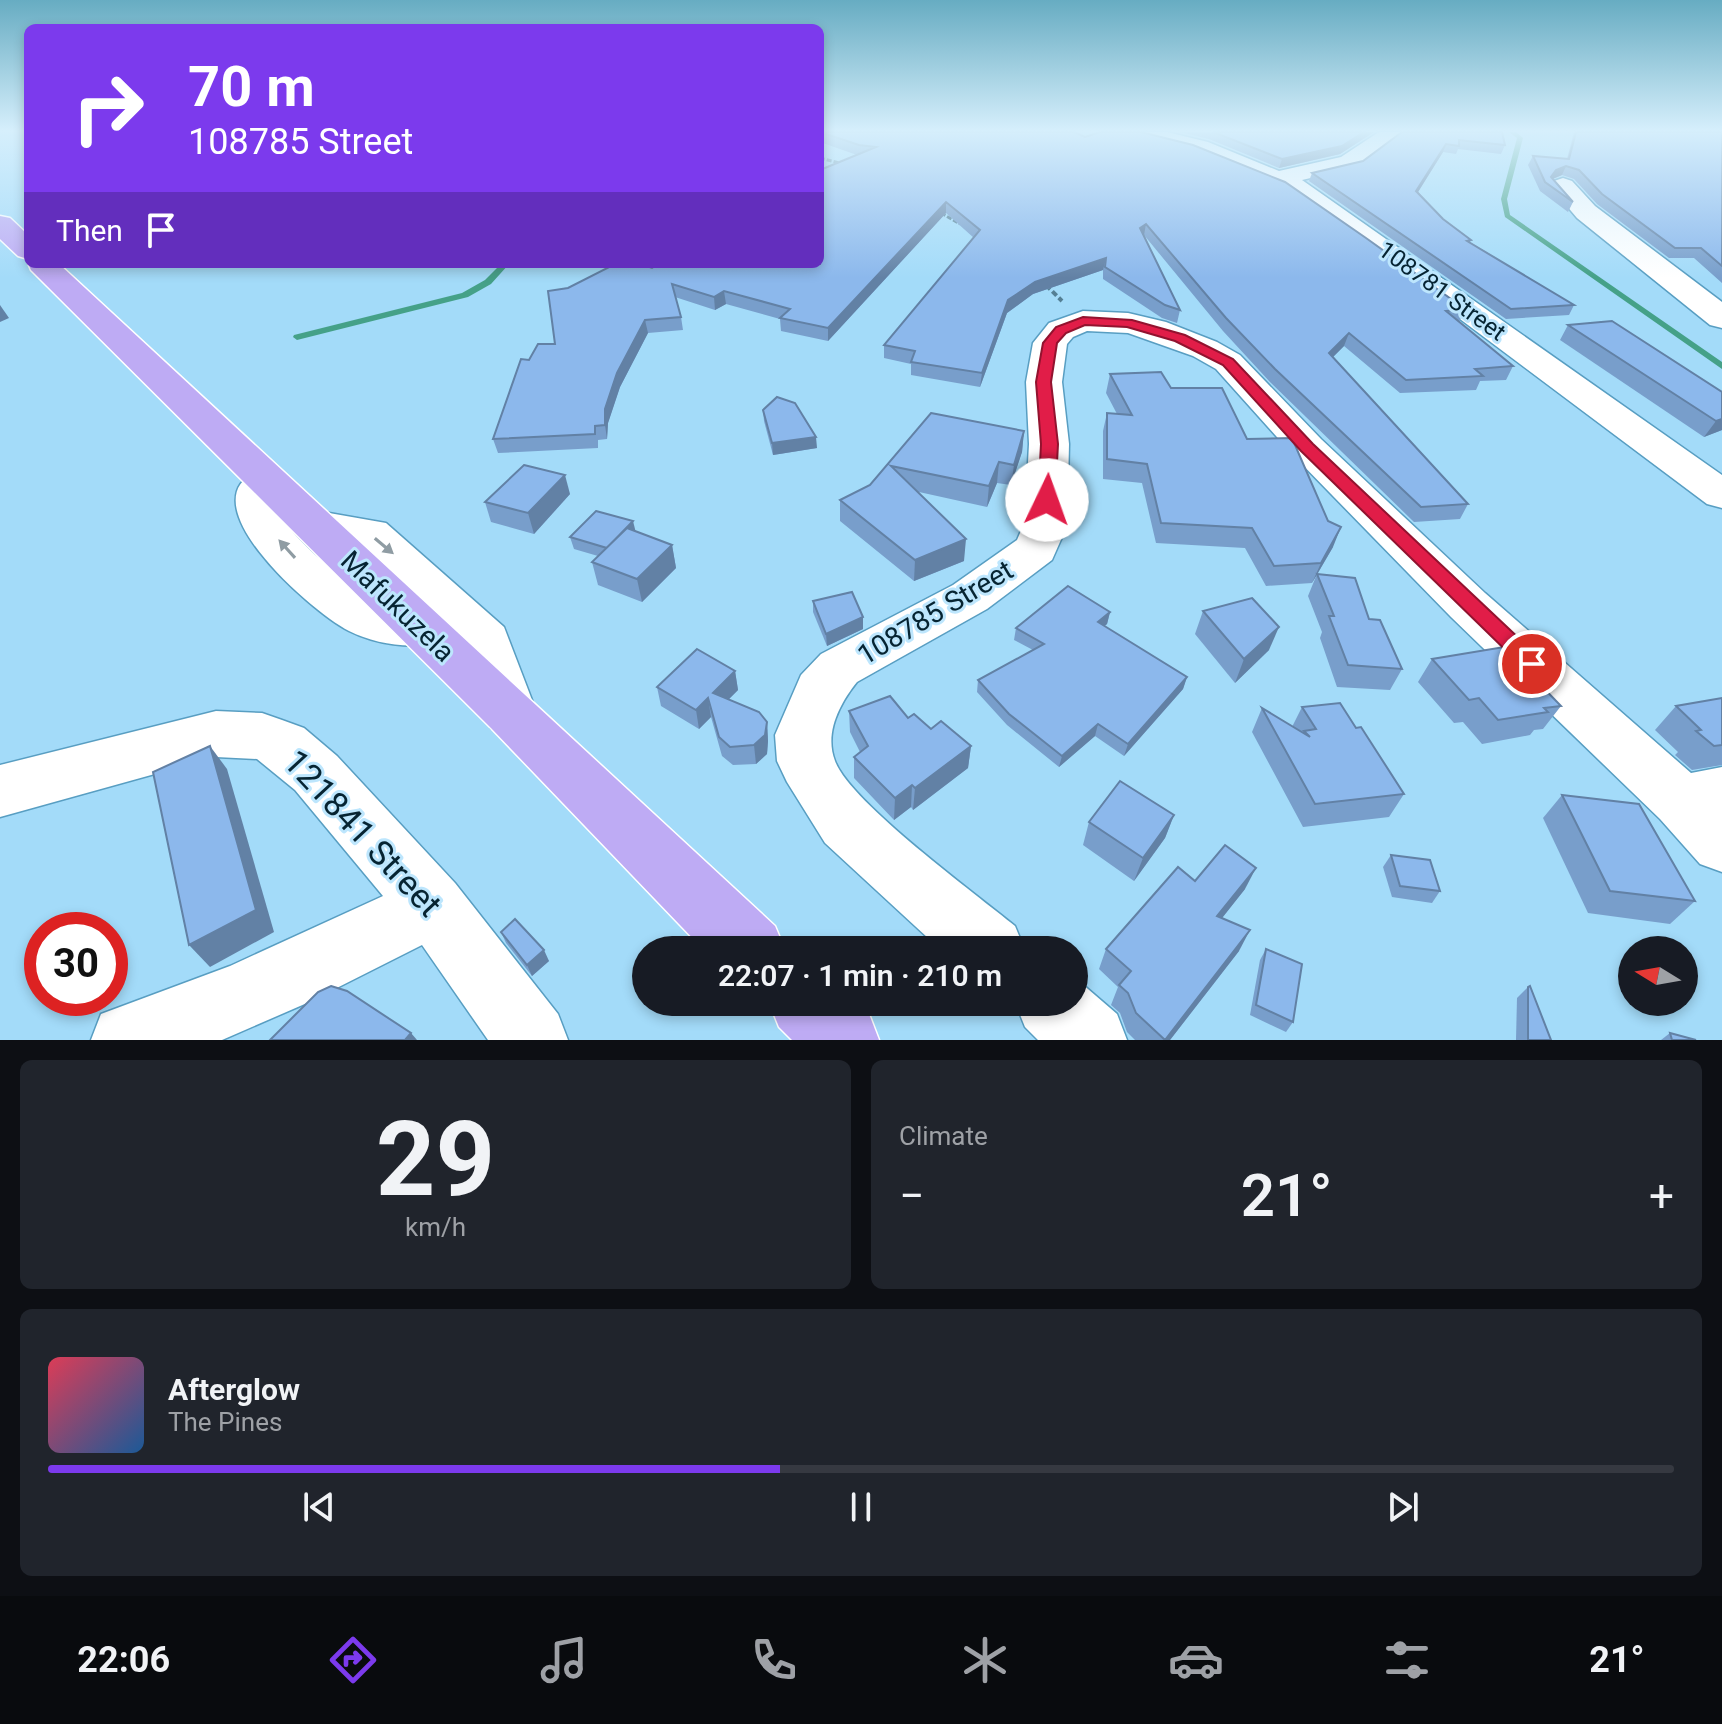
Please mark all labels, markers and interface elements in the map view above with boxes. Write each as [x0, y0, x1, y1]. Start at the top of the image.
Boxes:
text: 70 m [188, 54, 315, 120]
icon: right [56, 56, 160, 160]
text: 108785 Street [188, 121, 413, 163]
icon: arrive [139, 208, 183, 252]
text: Then [56, 213, 123, 248]
street label: 108781 Street [1373, 236, 1511, 347]
position arrow [1005, 458, 1089, 542]
one-way arrow [374, 537, 394, 554]
one-way arrow [278, 540, 296, 559]
street label: Mafukuzela [334, 544, 461, 669]
street label: 108785 Street [852, 553, 1019, 672]
pin [1498, 630, 1566, 698]
icon: arrive [1510, 642, 1554, 686]
street label: 121841 Street [276, 742, 450, 924]
speed limit sign: 30 [24, 912, 128, 1016]
north arrow [1618, 936, 1698, 1016]
map controls [1618, 936, 1698, 1016]
text: 22:07 · 1 min · 210 m [718, 958, 1002, 993]
text: 29 [376, 1099, 495, 1220]
text: Climate [899, 1121, 988, 1151]
text: 21° [1241, 1160, 1332, 1231]
text: − [899, 1170, 924, 1222]
text: + [1649, 1170, 1674, 1222]
text: km/h [405, 1212, 466, 1242]
text: Afterglow [168, 1372, 300, 1407]
text: The Pines [168, 1407, 282, 1437]
icon: previous [297, 1485, 341, 1529]
icon: pause [839, 1485, 883, 1529]
icon: next [1381, 1485, 1425, 1529]
icon: directions [325, 1632, 381, 1688]
icon: music [536, 1632, 592, 1688]
icon: phone [746, 1632, 802, 1688]
icon: climate [957, 1632, 1013, 1688]
icon: car [1168, 1632, 1224, 1688]
icon: filters [1379, 1632, 1435, 1688]
text: 22:06 [77, 1639, 170, 1681]
text: 21° [1589, 1639, 1645, 1681]

